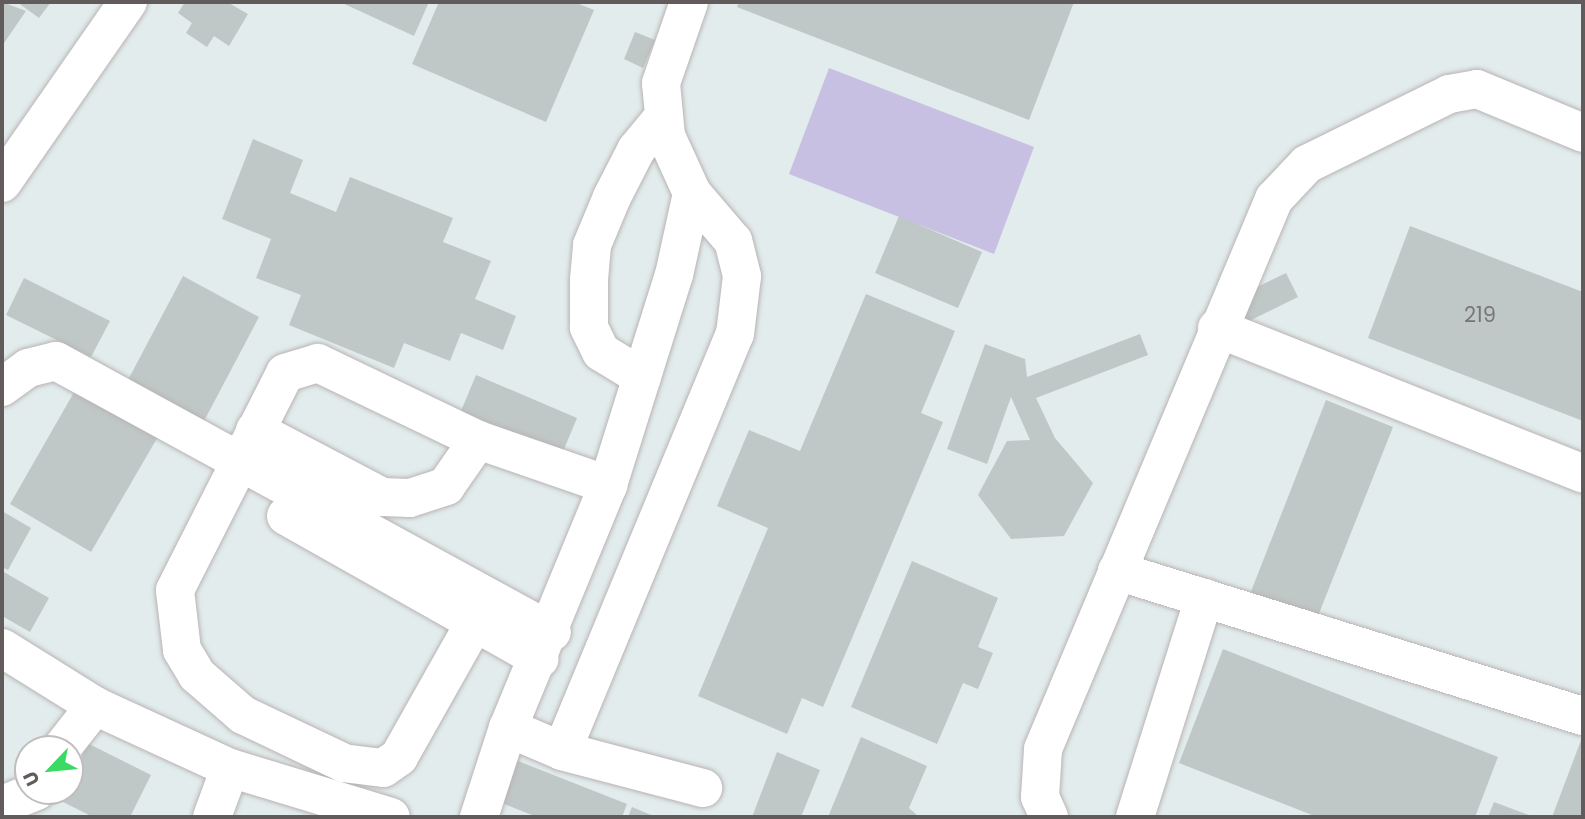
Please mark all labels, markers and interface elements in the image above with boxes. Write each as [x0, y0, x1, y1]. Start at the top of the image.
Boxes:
house number: 219 [1464, 302, 1496, 328]
north arrow [14, 735, 84, 805]
text: U [16, 767, 47, 790]

